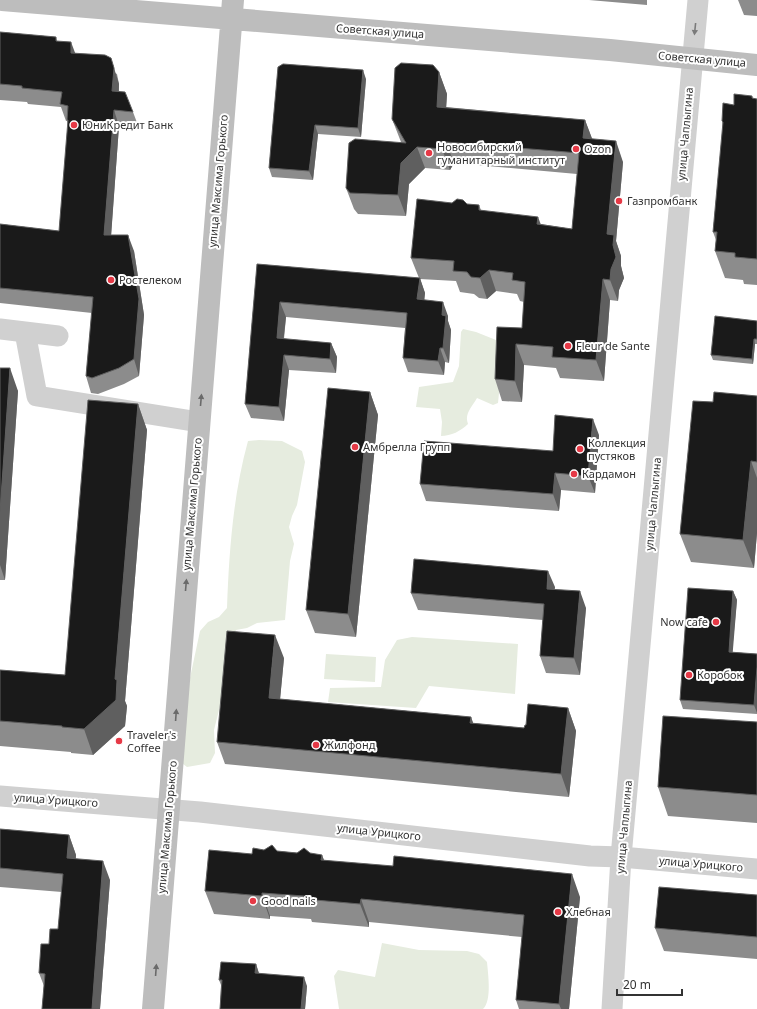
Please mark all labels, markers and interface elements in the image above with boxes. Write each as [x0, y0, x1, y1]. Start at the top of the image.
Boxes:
street label: Советская улица [335, 20, 425, 41]
one-way arrow [692, 23, 698, 35]
street label: Советская улица [657, 47, 747, 70]
street label: улица Чаплыгина [673, 87, 696, 181]
street label: улица Максима Горького [204, 114, 231, 248]
place label: ЮниКредит Банк [82, 117, 173, 132]
marker: ЮниКредит Банк [69, 120, 79, 130]
place label: Новосибирский гуманитарный институт [437, 139, 565, 167]
place label: Ozon [584, 141, 611, 156]
marker: Ozon [571, 144, 581, 154]
marker: Новосибирский гуманитарный институт [424, 148, 434, 158]
place label: Газпромбанк [627, 193, 697, 208]
marker: Газпромбанк [614, 196, 624, 206]
place label: Ростелеком [119, 272, 182, 287]
marker: Ростелеком [106, 275, 116, 285]
place label: Fleur de Sante [576, 338, 650, 353]
marker: Fleur de Sante [563, 341, 573, 351]
one-way arrow [197, 394, 204, 406]
place label: Коллекция пустяков [588, 435, 646, 463]
street label: улица Максима Горького [178, 437, 205, 571]
place label: Амбрелла Групп [363, 439, 450, 454]
marker: Амбрелла Групп [350, 442, 360, 452]
marker: Коллекция пустяков [575, 444, 585, 454]
street label: улица Чаплыгина [641, 457, 664, 551]
place label: Кардамон [582, 466, 636, 481]
marker: Кардамон [569, 469, 579, 479]
one-way arrow [182, 579, 189, 591]
place label: Now cafe [660, 614, 708, 629]
marker: Now cafe [711, 617, 721, 627]
place label: Коробок [697, 667, 743, 682]
marker: Коробок [684, 670, 694, 680]
one-way arrow [172, 709, 179, 721]
place label: Traveler's Coffee [127, 727, 176, 755]
marker: Traveler's Coffee [114, 736, 124, 746]
place label: Жилфонд [324, 737, 376, 752]
marker: Жилфонд [311, 740, 321, 750]
street label: улица Максима Горького [153, 760, 180, 894]
street label: улица Чаплыгина [612, 780, 635, 874]
street label: улица Урицкого [13, 789, 99, 810]
street label: улица Урицкого [336, 820, 422, 843]
street label: улица Урицкого [658, 852, 744, 875]
place label: Good nails [261, 893, 316, 908]
marker: Good nails [248, 896, 258, 906]
place label: Хлебная [566, 904, 611, 919]
marker: Хлебная [553, 907, 563, 917]
one-way arrow [152, 964, 159, 976]
scale bar [617, 971, 682, 997]
text: 20 m [623, 976, 651, 993]

